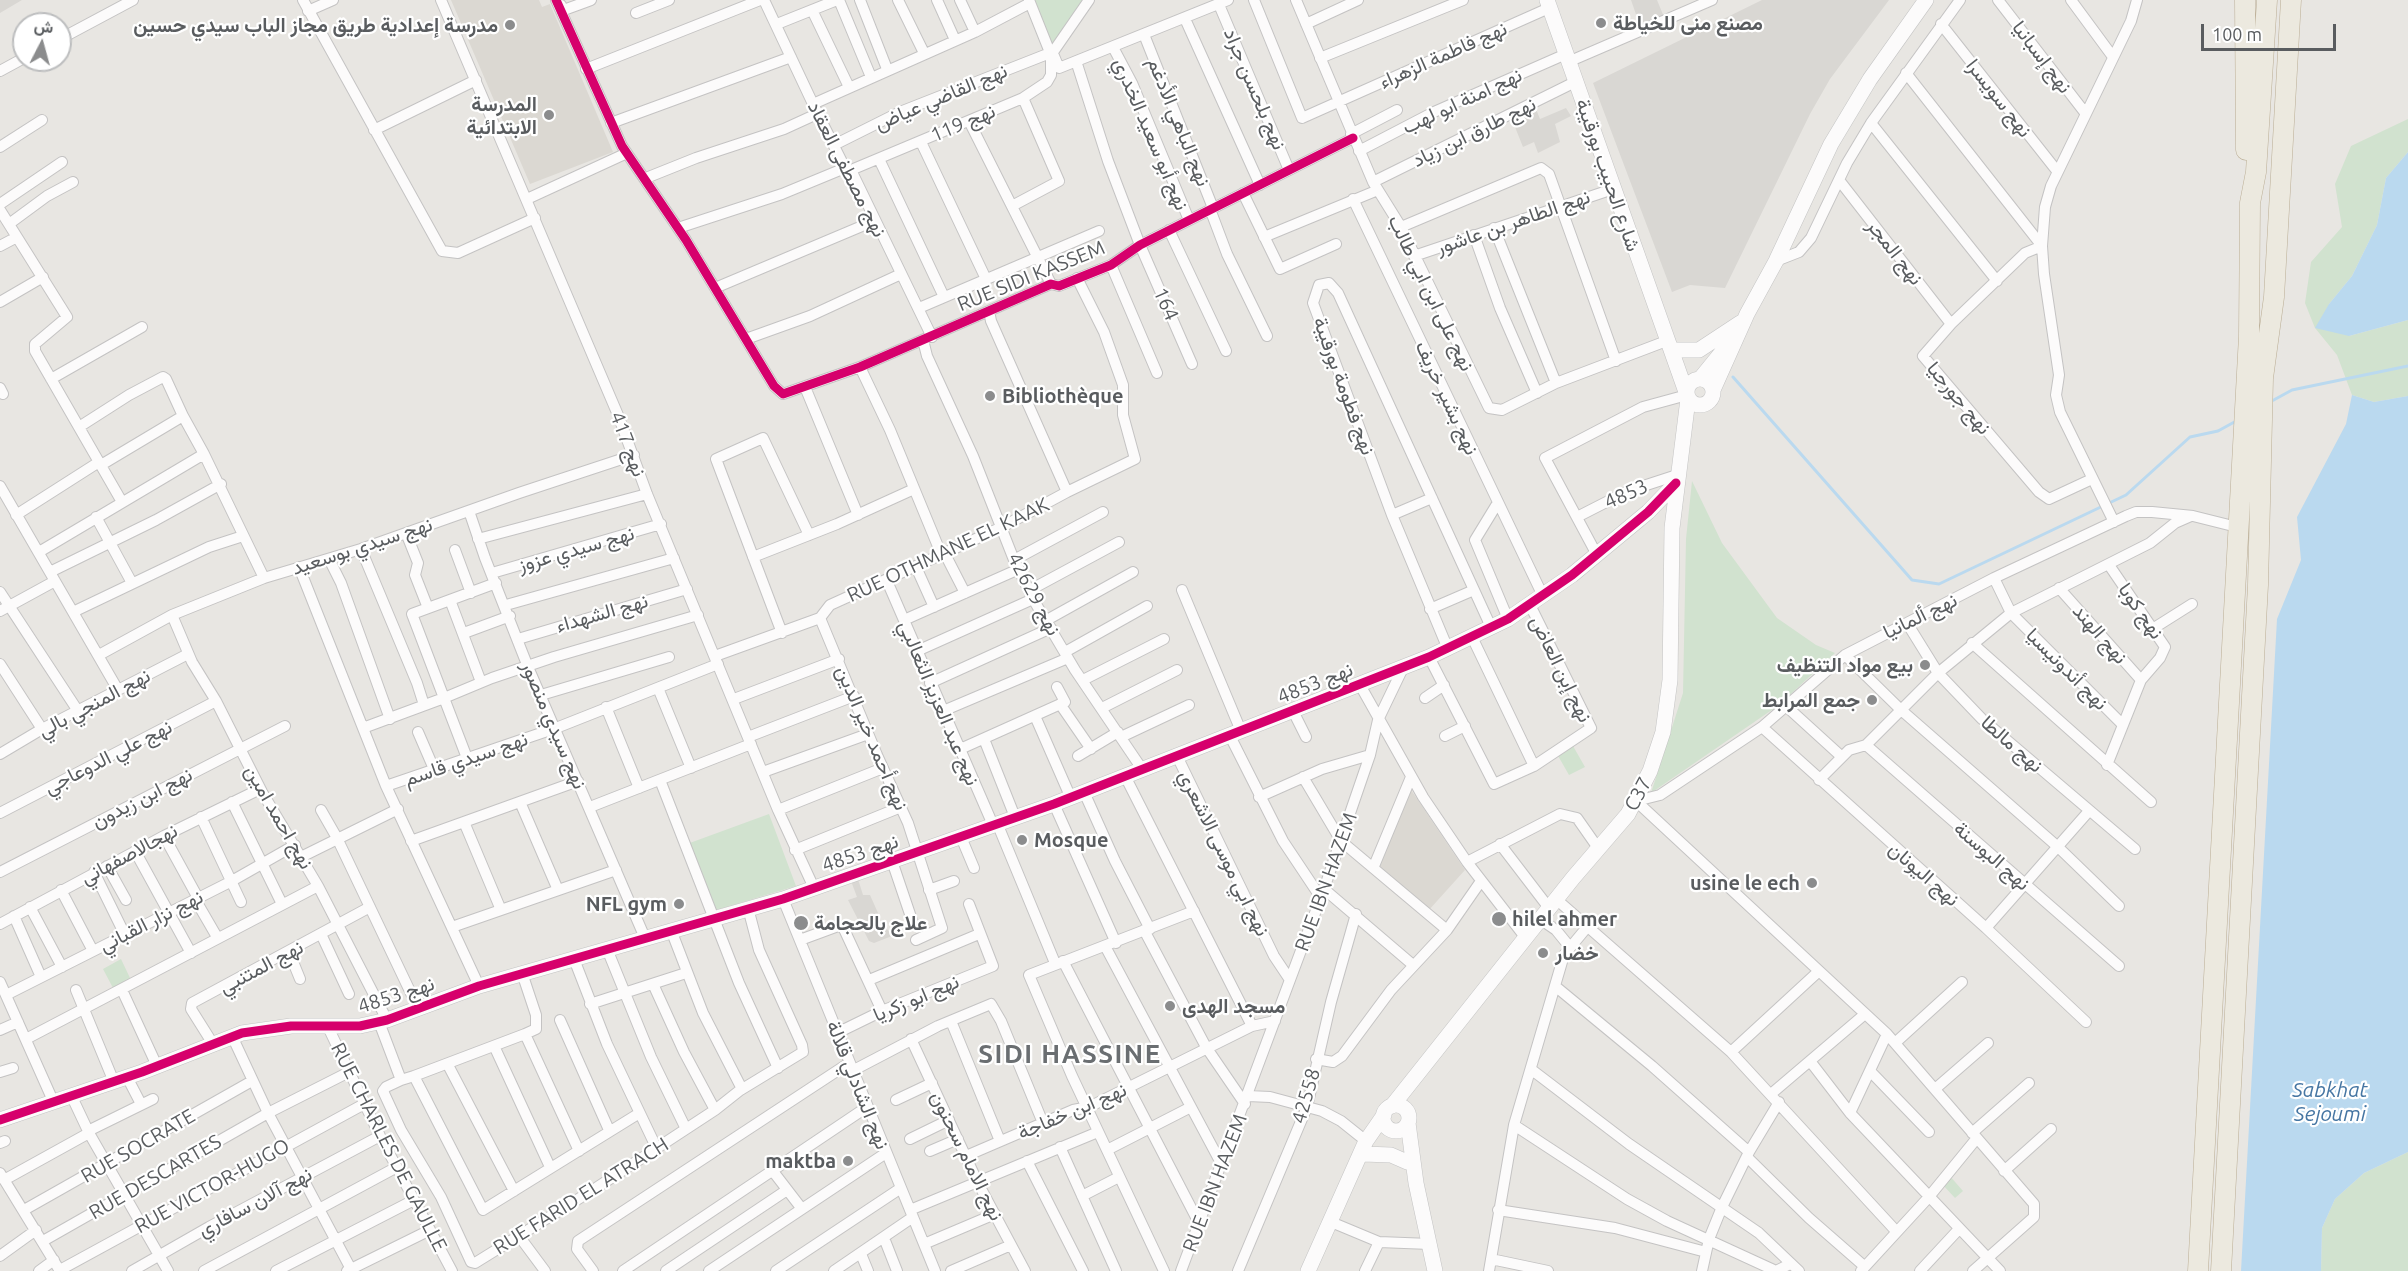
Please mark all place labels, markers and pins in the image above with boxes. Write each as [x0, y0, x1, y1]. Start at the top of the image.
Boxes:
place label: مصنع منى للخياطة [1613, 11, 1763, 35]
place label: مدرسة إعدادية طريق مجاز الباب سيدي حسين [133, 13, 498, 37]
marker: مصنع منى للخياطة [1594, 16, 1608, 30]
marker: مدرسة إعدادية طريق مجاز الباب سيدي حسين [503, 18, 517, 32]
place label: المدرسة الابتدائية [467, 92, 537, 139]
marker: المدرسة الابتدائية [542, 108, 556, 122]
place label: Bibliothèque [1002, 384, 1123, 408]
marker: Bibliothèque [983, 389, 997, 403]
place label: بيع مواد التنظيف [1777, 653, 1913, 677]
marker: بيع مواد التنظيف [1918, 658, 1932, 672]
place label: جمع المرابط [1762, 688, 1860, 712]
marker: جمع المرابط [1865, 693, 1879, 707]
place label: Mosque [1034, 828, 1108, 852]
marker: Mosque [1015, 833, 1029, 847]
place label: usine le ech [1690, 871, 1800, 895]
marker: usine le ech [1805, 876, 1819, 890]
place label: NFL gym [586, 892, 667, 916]
marker: NFL gym [672, 897, 686, 911]
place label: hilel ahmer [1512, 907, 1617, 931]
marker: hilel ahmer [1490, 910, 1508, 928]
place label: علاج بالحجامة [814, 911, 927, 935]
marker: علاج بالحجامة [792, 914, 810, 932]
place label: خضار [1555, 941, 1599, 965]
marker: خضار [1536, 946, 1550, 960]
place label: مسجد الهدى [1182, 994, 1285, 1018]
marker: مسجد الهدى [1163, 999, 1177, 1013]
place label: maktba [765, 1149, 836, 1173]
marker: maktba [841, 1154, 855, 1168]

